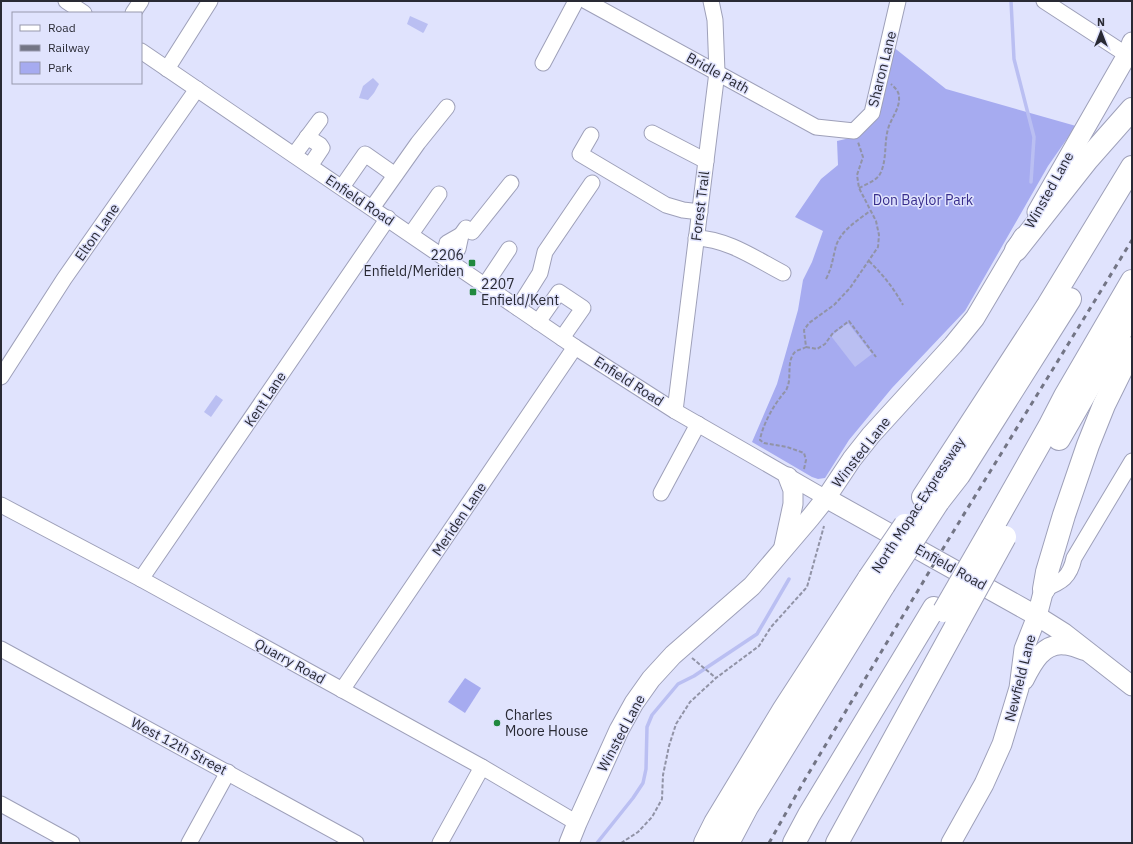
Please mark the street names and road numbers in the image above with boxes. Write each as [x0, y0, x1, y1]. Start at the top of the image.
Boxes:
street label: Sharon Lane [864, 29, 900, 109]
street label: Bridle Path [683, 48, 753, 98]
street label: Winsted Lane [1021, 148, 1078, 231]
street label: Enfield Road [322, 170, 398, 230]
street label: Forest Trail [687, 170, 713, 242]
street label: Elton Lane [71, 200, 123, 264]
street label: Enfield Road [591, 352, 667, 410]
street label: Kent Lane [240, 368, 290, 430]
street label: Winsted Lane [828, 413, 894, 491]
street label: North Mopac Expressway [867, 433, 969, 577]
street label: Meriden Lane [428, 479, 490, 559]
street label: Enfield Road [912, 540, 990, 594]
street label: Newfield Lane [1000, 632, 1040, 723]
street label: Quarry Road [251, 634, 329, 688]
street label: Winsted Lane [593, 691, 649, 775]
street label: West 12th Street [128, 713, 230, 779]

